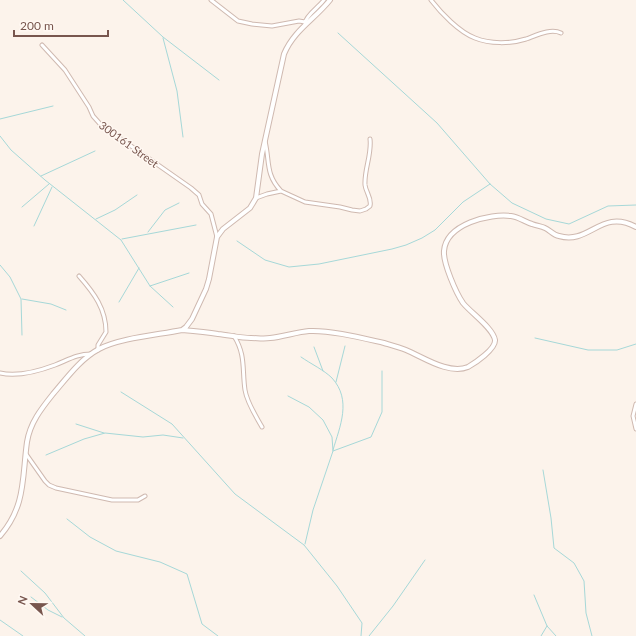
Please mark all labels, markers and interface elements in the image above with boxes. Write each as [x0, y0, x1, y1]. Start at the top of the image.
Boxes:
scale bar [14, 12, 108, 38]
text: 200 m [20, 18, 54, 33]
street label: 300161 Street [97, 118, 161, 170]
north arrow [12, 584, 52, 624]
text: N [15, 594, 30, 606]

